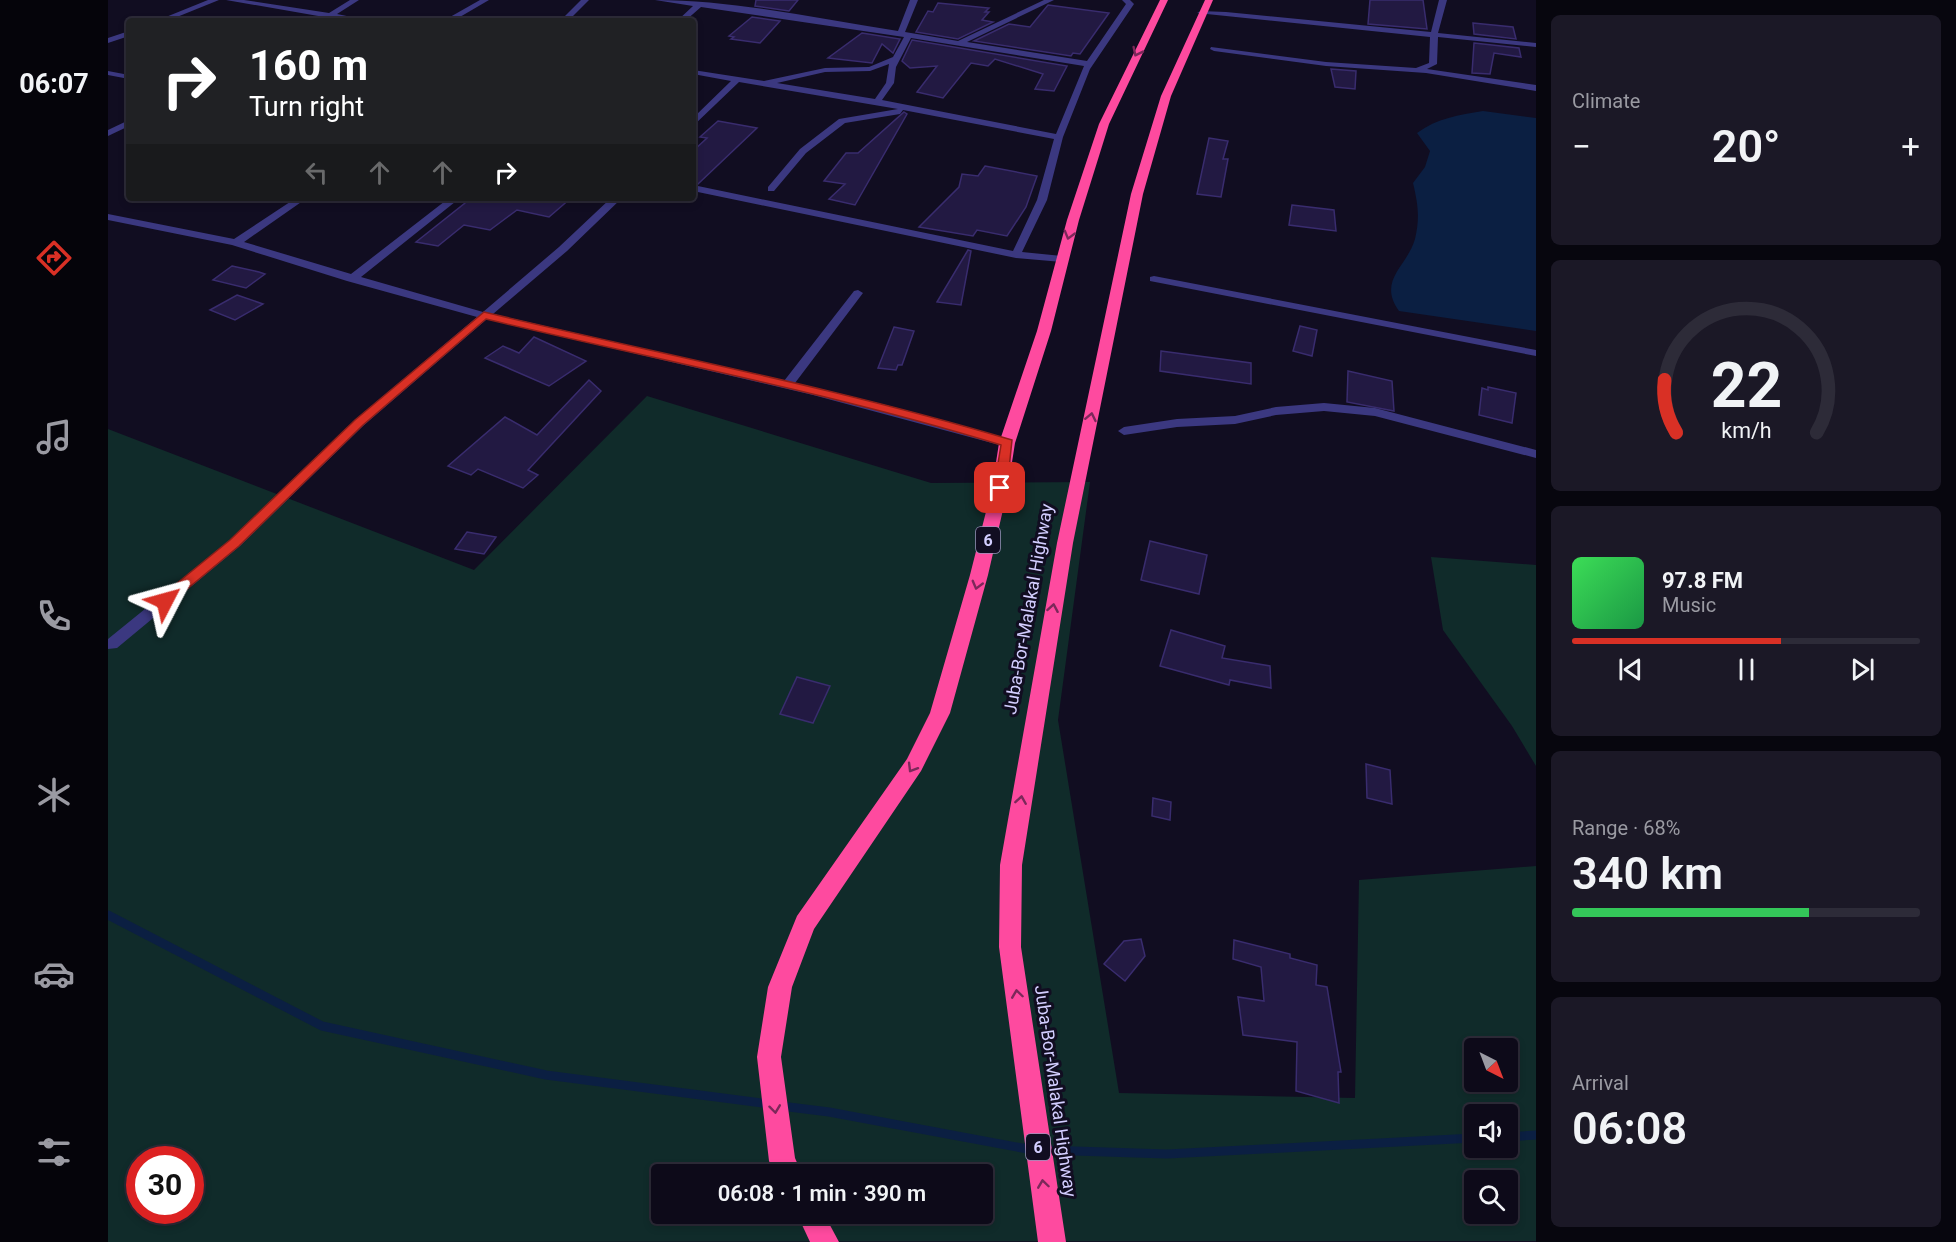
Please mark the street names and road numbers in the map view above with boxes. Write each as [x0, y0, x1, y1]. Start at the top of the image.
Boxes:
street label: Juba-Bor-Malakal Highway [999, 501, 1057, 716]
road number: 6 [976, 527, 1000, 553]
street label: Juba-Bor-Malakal Highway [1031, 984, 1081, 1199]
road number: 6 [1026, 1134, 1050, 1160]

